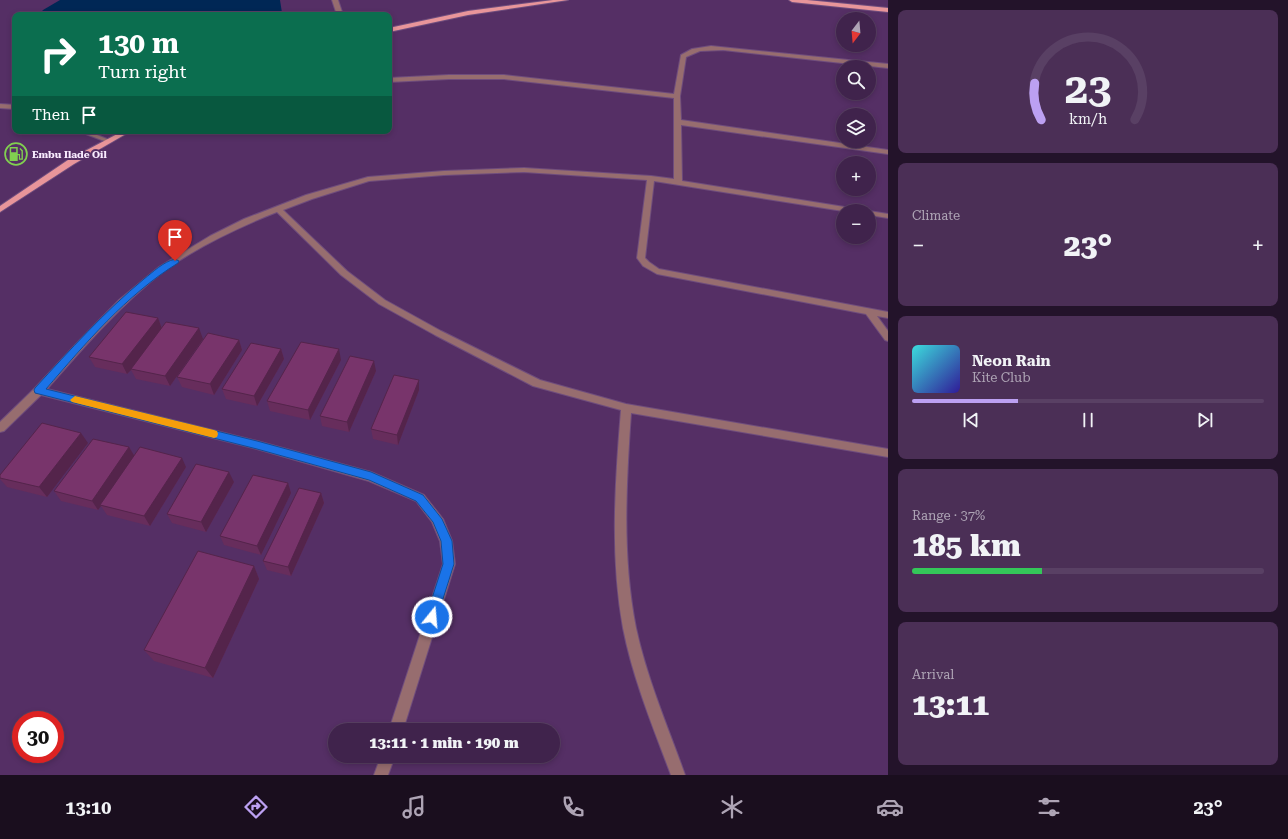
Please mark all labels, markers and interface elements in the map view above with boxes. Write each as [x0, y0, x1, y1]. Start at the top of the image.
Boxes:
north arrow [836, 12, 876, 52]
map controls [836, 12, 876, 244]
text: 130 m [98, 27, 179, 60]
icon: right [32, 28, 84, 80]
button: search [836, 60, 876, 100]
text: Turn right [98, 61, 186, 82]
text: 23 [1065, 63, 1111, 112]
icon: arrive [78, 104, 100, 126]
text: Then [32, 106, 70, 124]
button: layers [836, 108, 876, 148]
text: km/h [1069, 110, 1107, 126]
fuel station icon: Embu Ilade Oil [3, 141, 29, 167]
place label: Embu Ilade Oil [32, 149, 107, 160]
button: + [836, 156, 876, 196]
button: − [836, 204, 876, 244]
text: Climate [912, 208, 960, 223]
pin [158, 220, 192, 261]
icon: arrive [164, 226, 186, 248]
text: 23° [1064, 228, 1112, 263]
text: − [912, 233, 924, 258]
text: + [1252, 233, 1264, 258]
text: Neon Rain [972, 352, 1051, 370]
text: Kite Club [972, 370, 1031, 385]
icon: previous [960, 409, 982, 431]
icon: pause [1077, 409, 1099, 431]
icon: next [1194, 409, 1216, 431]
text: Range · 37% [912, 508, 985, 523]
text: 185 km [912, 528, 1021, 563]
position arrow [411, 596, 453, 638]
text: Arrival [912, 667, 954, 682]
text: 13:11 [912, 687, 989, 722]
speed limit sign: 30 [12, 711, 64, 763]
text: 13:11 · 1 min · 190 m [369, 734, 519, 752]
icon: directions [242, 793, 270, 821]
icon: music [400, 793, 428, 821]
icon: phone [559, 793, 587, 821]
icon: climate [718, 793, 746, 821]
icon: car [876, 793, 904, 821]
icon: filters [1035, 793, 1063, 821]
text: 13:10 [65, 797, 111, 818]
text: 23° [1194, 797, 1223, 818]

